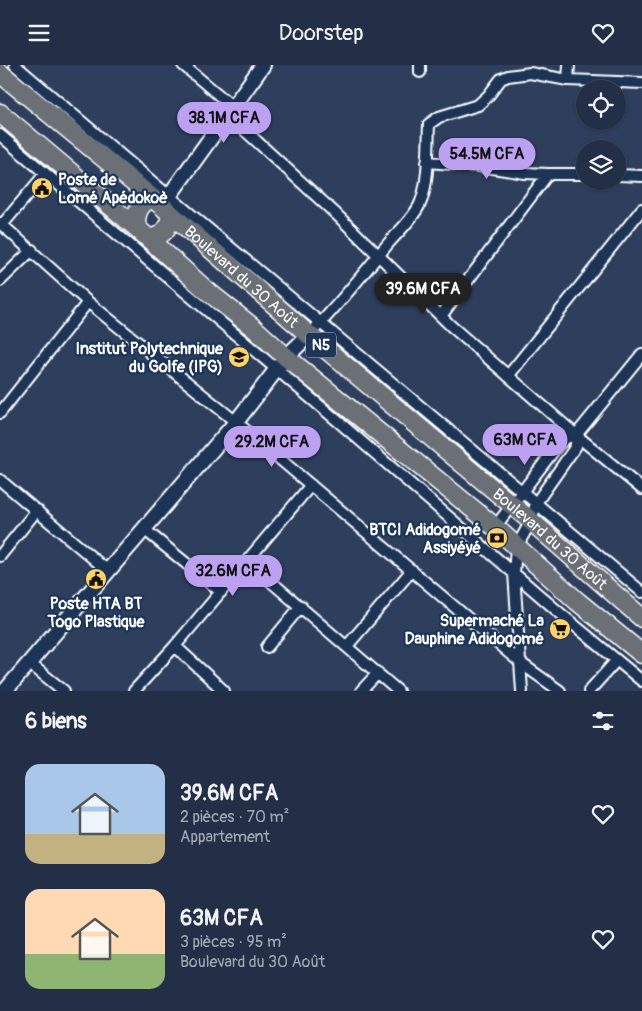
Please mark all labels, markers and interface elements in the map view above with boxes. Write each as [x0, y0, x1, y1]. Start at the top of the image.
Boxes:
icon: menu [25, 19, 53, 47]
text: Doorstep [278, 19, 364, 47]
icon: heart [589, 19, 617, 47]
map controls [576, 80, 626, 190]
button: locate [576, 80, 626, 130]
pin: 38.1M CFA [167, 101, 281, 144]
text: 38.1M CFA [188, 108, 260, 128]
pin: 54.5M CFA [430, 137, 544, 180]
button: layers [576, 140, 626, 190]
text: 54.5M CFA [449, 144, 525, 164]
place label: Poste de Lomé Apédokoè [58, 170, 168, 208]
public building icon: Poste de Lomé Apédokoè [30, 176, 54, 200]
street label: Boulevard du 30 Août [180, 221, 303, 333]
pin: 39.6M CFA [366, 273, 480, 315]
text: 39.6M CFA [386, 279, 460, 299]
road number: N5 [306, 333, 336, 357]
place label: Institut Polytechnique du Golfe (IPG) [76, 339, 224, 377]
school or university icon: Institut Polytechnique du Golfe (IPG) [227, 345, 251, 369]
pin: 63M CFA [479, 423, 571, 466]
pin: 29.2M CFA [215, 425, 329, 468]
text: 63M CFA [493, 430, 557, 450]
text: 29.2M CFA [235, 432, 309, 452]
street label: Boulevard du 30 Août [488, 484, 612, 595]
place label: BTCI Adidogomé Assiyéyé [369, 520, 481, 558]
bank icon: BTCI Adidogomé Assiyéyé [485, 526, 509, 550]
pin: 32.6M CFA [176, 555, 290, 597]
text: 32.6M CFA [195, 561, 271, 581]
public building icon: Poste HTA BT Togo Plastique [84, 567, 108, 591]
place label: Poste HTA BT Togo Plastique [47, 594, 146, 632]
place label: Supermaché La Dauphine Adidogomé [404, 611, 545, 649]
supermarket icon: Supermaché La Dauphine Adidogomé [548, 617, 572, 641]
icon: filters [589, 707, 617, 735]
text: 6 biens [25, 708, 87, 735]
text: 39.6M CFA [180, 780, 278, 807]
icon: home [65, 784, 125, 844]
icon: heart [589, 800, 617, 828]
text: 2 pièces · 70 m² [180, 807, 289, 827]
text: Appartement [180, 827, 270, 847]
text: 63M CFA [180, 905, 263, 932]
icon: home [65, 909, 125, 969]
icon: heart [589, 925, 617, 953]
text: 3 pièces · 95 m² [180, 932, 287, 952]
text: Boulevard du 30 Août [180, 952, 325, 972]

